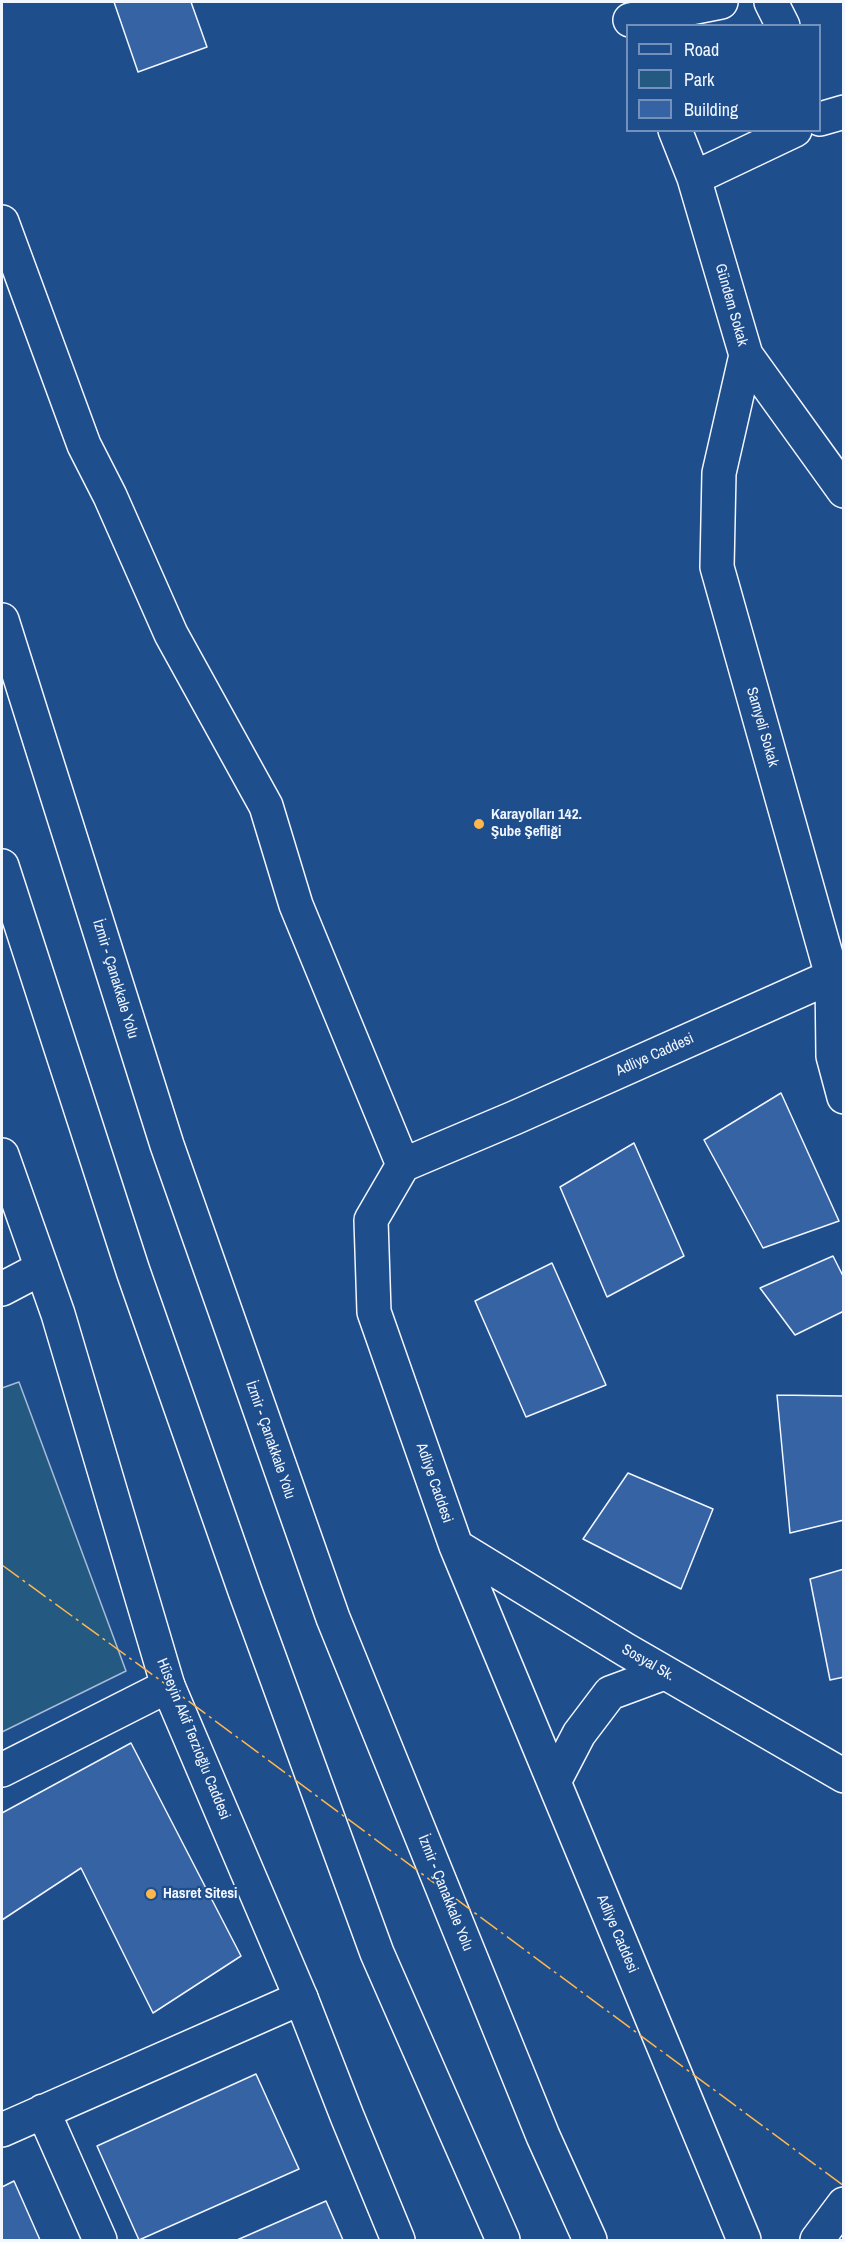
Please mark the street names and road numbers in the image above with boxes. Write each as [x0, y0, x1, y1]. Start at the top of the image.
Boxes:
street label: Gündem Sokak [711, 262, 751, 348]
street label: Samyeli Sokak [742, 685, 782, 769]
street label: İzmir - Çanakkale Yolu [88, 917, 142, 1041]
street label: Adliye Caddesi [613, 1030, 697, 1080]
street label: İzmir - Çanakkale Yolu [241, 1379, 299, 1501]
street label: Adliye Caddesi [412, 1441, 456, 1525]
street label: Sosyal Sk. [618, 1641, 678, 1685]
street label: Hüseyin Akif Terzioğlu Caddesi [152, 1656, 234, 1822]
street label: İzmir - Çanakkale Yolu [414, 1832, 476, 1954]
street label: Adliye Caddesi [592, 1892, 642, 1976]

